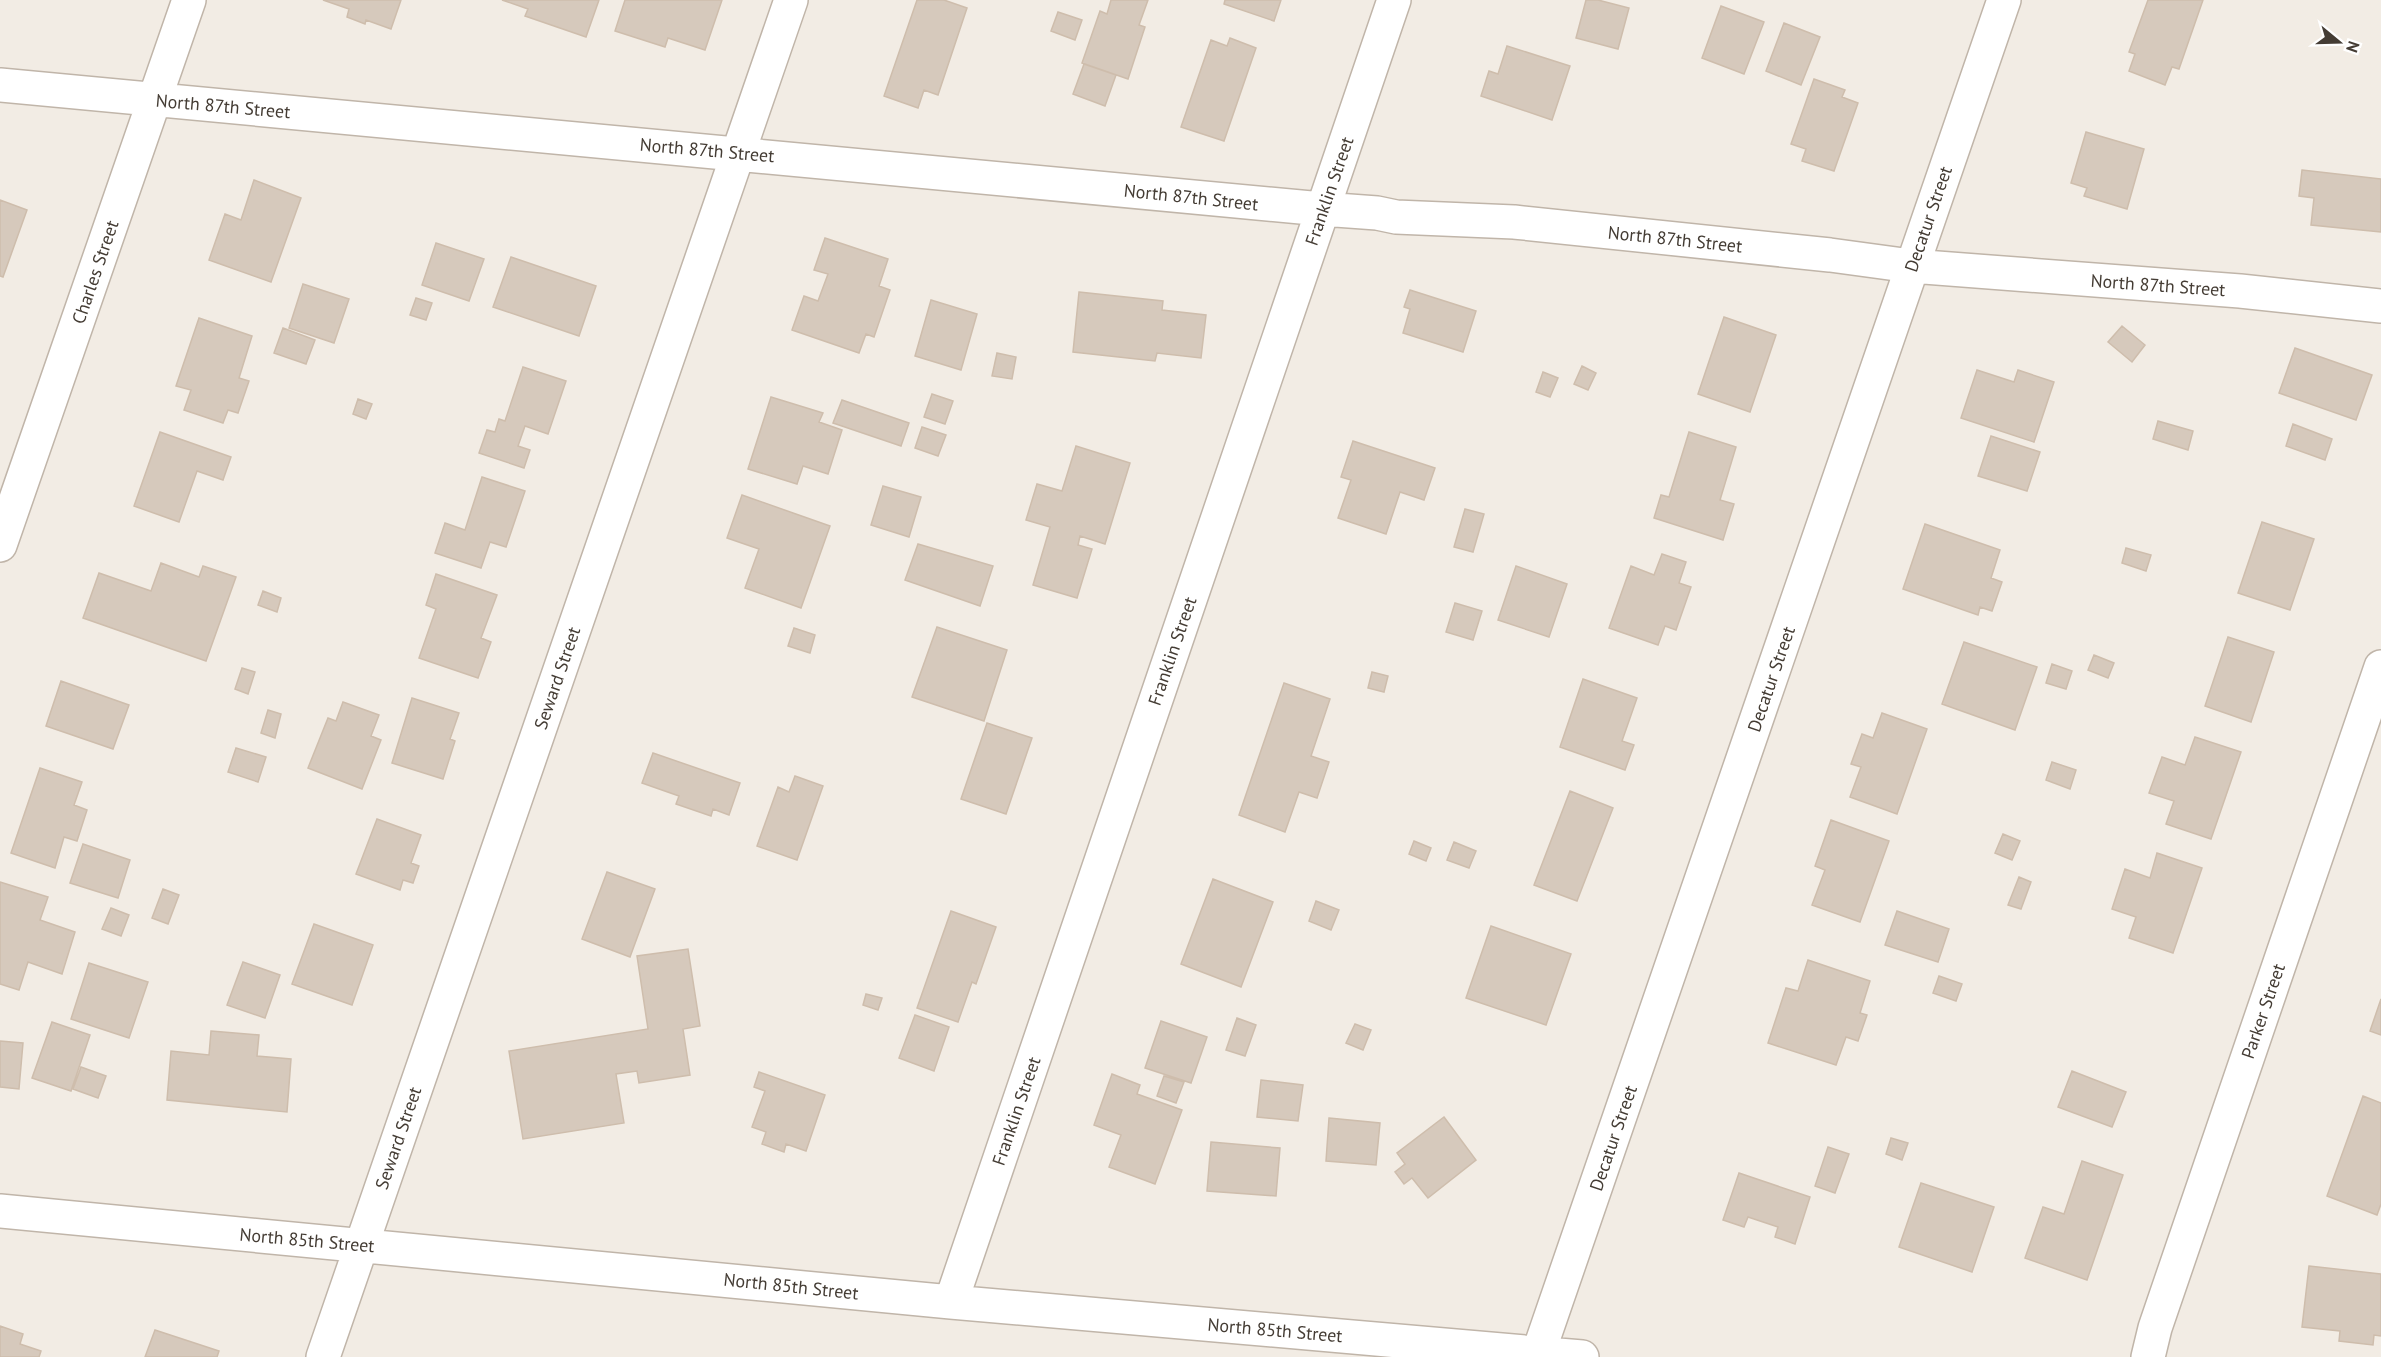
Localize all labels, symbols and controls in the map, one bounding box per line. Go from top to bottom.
north arrow [2309,12,2369,72]
text: N [2342,39,2364,55]
street label: North 87th Street [155,89,291,123]
street label: North 87th Street [639,133,775,167]
street label: Franklin Street [1300,134,1358,248]
street label: Decatur Street [1899,163,1957,275]
street label: North 87th Street [1123,179,1259,215]
street label: Charles Street [67,217,123,327]
street label: North 87th Street [1607,221,1743,257]
street label: North 87th Street [2090,269,2226,301]
street label: Franklin Street [1143,594,1201,708]
street label: Decatur Street [1742,623,1800,735]
street label: Seward Street [529,624,585,732]
street label: Parker Street [2236,960,2290,1062]
street label: Franklin Street [987,1054,1045,1168]
street label: Decatur Street [1584,1082,1642,1194]
street label: Seward Street [370,1084,426,1192]
street label: North 85th Street [238,1223,376,1257]
street label: North 85th Street [722,1267,860,1305]
street label: North 85th Street [1206,1313,1344,1347]

